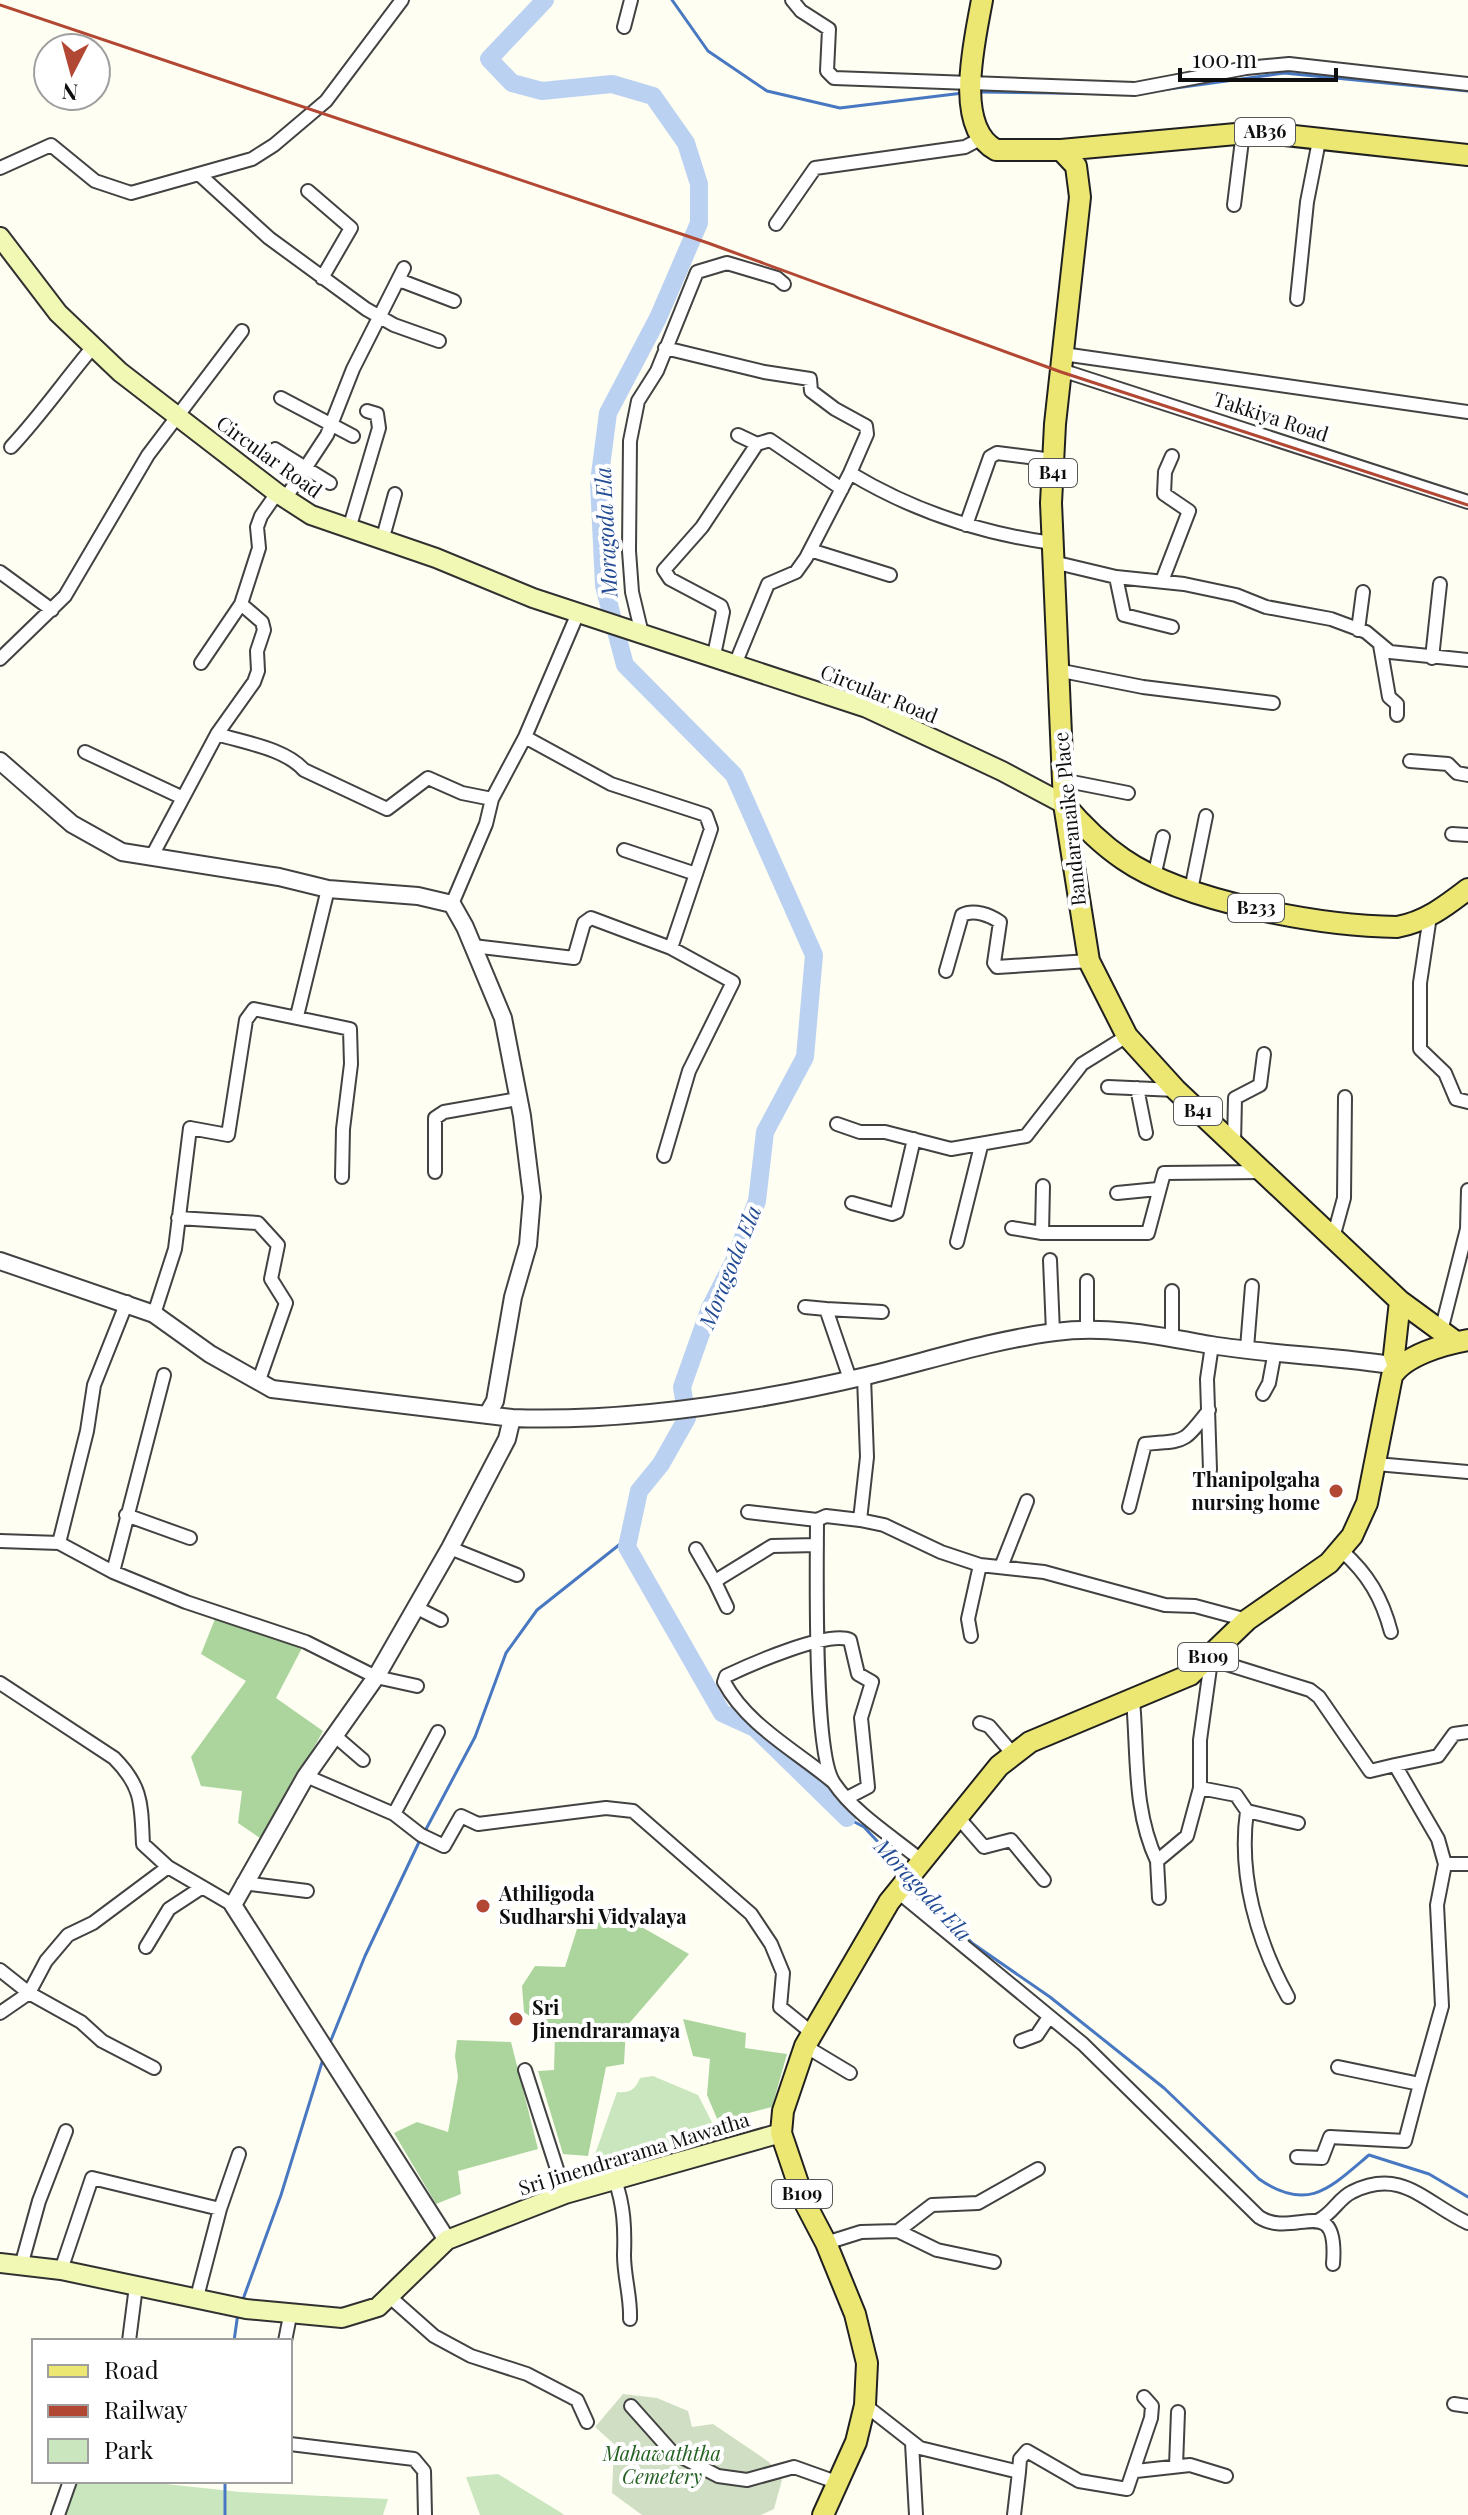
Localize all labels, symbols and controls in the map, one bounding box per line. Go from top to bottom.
north arrow [32,32,112,112]
scale bar [1180,32,1336,82]
text: 100 m [1192,42,1257,74]
text: N [60,77,79,109]
road number: AB36 [1235,118,1295,146]
street label: Takkiya Road [1210,384,1333,447]
street label: Circular Road [212,408,328,503]
road number: B41 [1029,459,1077,487]
water label: Moragoda Ela [587,466,623,599]
street label: Circular Road [817,657,942,729]
street label: Bandaranaike Place [1046,731,1091,908]
road number: B233 [1228,894,1284,922]
road number: B41 [1174,1097,1222,1125]
water label: Moragoda Ela [690,1201,767,1334]
place label: Thanipolgaha nursing home [1191,1465,1321,1515]
marker: Thanipolgaha nursing home [1327,1482,1345,1500]
road number: B109 [1178,1643,1238,1671]
water label: Moragoda Ela [868,1831,979,1947]
place label: Athiligoda Sudharshi Vidyalaya [498,1879,687,1929]
marker: Athiligoda Sudharshi Vidyalaya [474,1897,492,1915]
place label: Sri Jinendraramaya [531,1993,681,2043]
marker: Sri Jinendraramaya [507,2010,525,2028]
street label: Sri Jinendrarama Mawatha [515,2105,752,2201]
road number: B109 [772,2180,832,2208]
legend [32,2339,292,2483]
text: Road [104,2353,159,2385]
text: Railway [104,2393,188,2425]
text: Park [104,2433,154,2465]
park label: Mahawaththa Cemetery [602,2439,721,2489]

